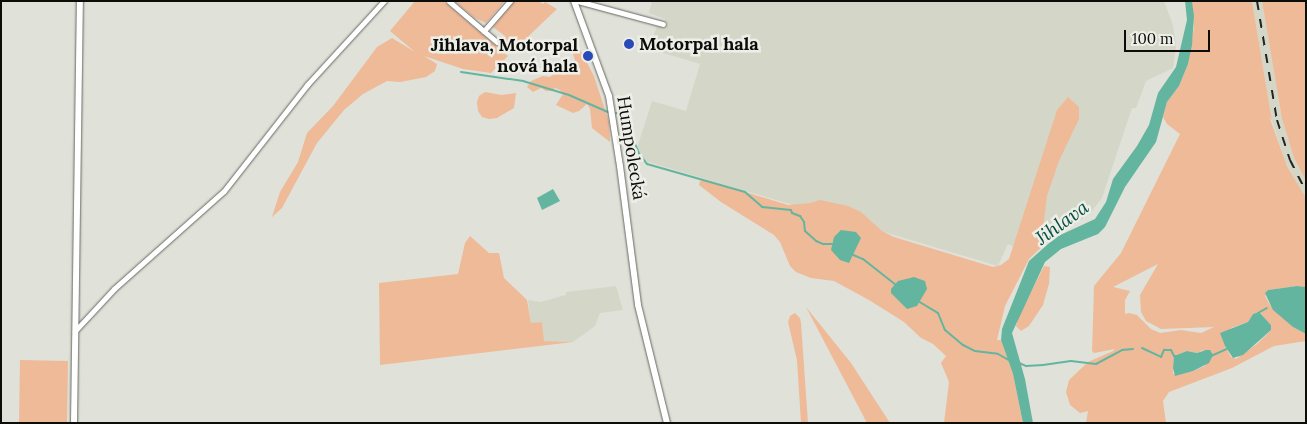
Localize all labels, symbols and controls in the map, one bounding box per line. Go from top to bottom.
scale bar [1127,20,1213,52]
text: 100 m [1132,29,1173,48]
place label: Motorpal hala [639,33,759,55]
place label: Jihlava, Motorpal nová hala [431,35,578,78]
marker: Motorpal hala [623,38,635,50]
marker: Jihlava, Motorpal nová hala [582,50,594,62]
street label: Humpolecká [612,95,650,201]
water label: Jihlava [1031,196,1093,250]

